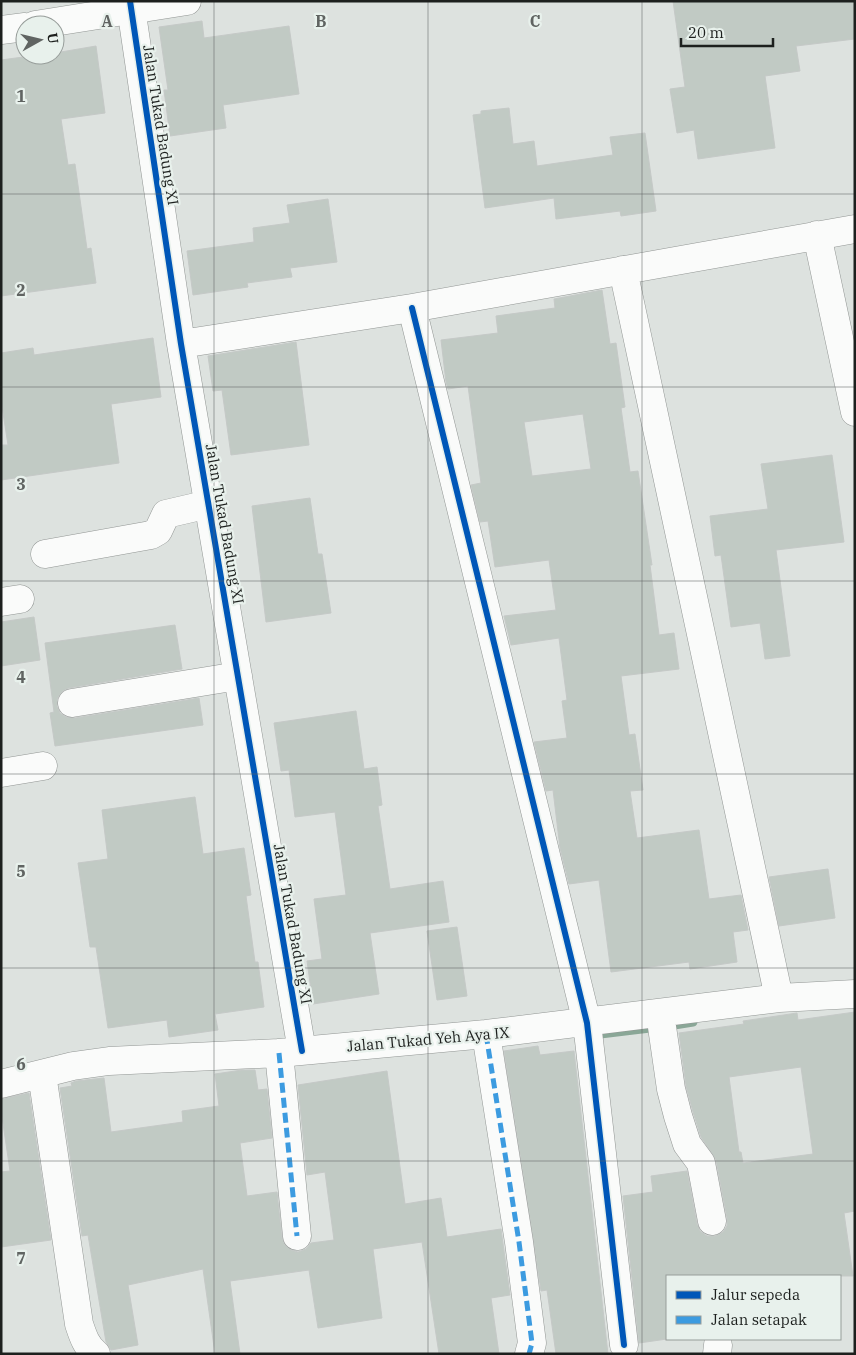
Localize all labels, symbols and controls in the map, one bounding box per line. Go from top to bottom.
text: A [101,11,113,31]
text: B [315,11,327,31]
text: C [530,11,540,31]
north arrow [15,15,65,65]
scale bar [681,15,774,47]
text: 20 m [688,23,724,42]
text: U [43,32,63,45]
street label: Jalan Tukad Badung XI [139,43,183,207]
text: 1 [16,86,26,106]
text: 2 [16,280,26,300]
street label: Jalan Tukad Badung XI [202,443,248,605]
text: 3 [16,474,26,494]
text: 4 [16,667,26,687]
street label: Jalan Tukad Badung XI [270,843,316,1005]
text: 5 [16,861,26,881]
street label: Jalan Tukad Yeh Aya IX [346,1022,510,1056]
text: 6 [16,1054,26,1074]
text: 7 [16,1248,26,1268]
legend [666,1275,841,1340]
text: Jalur sepeda [711,1285,800,1304]
text: Jalan setapak [711,1310,807,1329]

